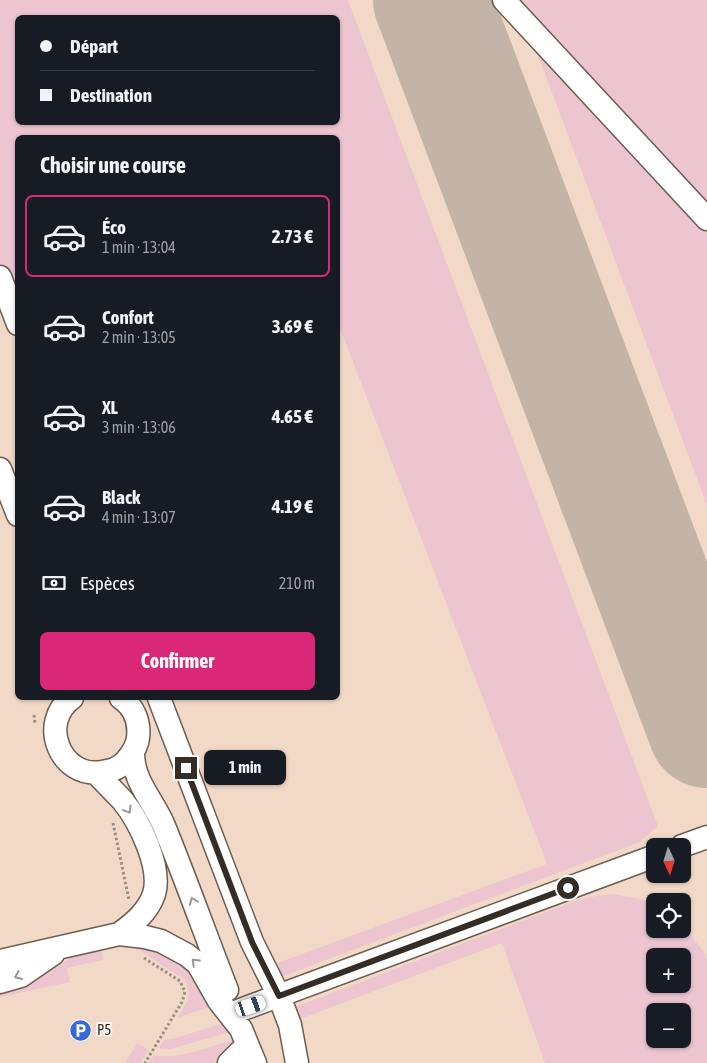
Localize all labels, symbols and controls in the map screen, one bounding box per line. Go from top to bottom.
text: Départ [70,35,118,57]
text: Destination [70,84,152,106]
text: Choisir une course [40,152,186,178]
icon: car [42,214,87,259]
text: Éco [102,216,126,238]
text: 2.73 € [272,225,313,247]
text: 1 min · 13:04 [102,238,176,256]
icon: car [42,304,87,349]
text: Confort [102,306,154,328]
text: 3.69 € [272,315,313,337]
text: 2 min · 13:05 [102,328,176,346]
icon: car [42,394,87,439]
text: XL [102,396,118,418]
text: 4.65 € [272,405,313,427]
text: 3 min · 13:06 [102,418,176,436]
icon: car [42,484,87,529]
text: Black [102,486,140,508]
text: 4.19 € [272,495,313,517]
text: 4 min · 13:07 [102,508,176,526]
icon: cash [40,569,68,597]
text: Espèces [80,572,135,594]
text: 210 m [279,574,315,592]
button: Confirmer [40,632,315,690]
callout: 1 min [204,750,286,786]
route end [175,757,197,779]
text: 1 min [229,758,261,776]
one-way arrow [122,804,132,813]
north arrow [646,838,691,882]
map controls [646,838,691,1048]
route start [557,877,579,899]
button: locate [646,893,691,938]
one-way arrow [189,897,199,906]
button: + [646,948,691,993]
one-way arrow [192,959,201,968]
one-way arrow [15,969,24,979]
car [234,994,267,1018]
button: − [646,1003,691,1048]
parking icon: P5 [69,1018,93,1042]
place label: P5 [97,1021,111,1038]

